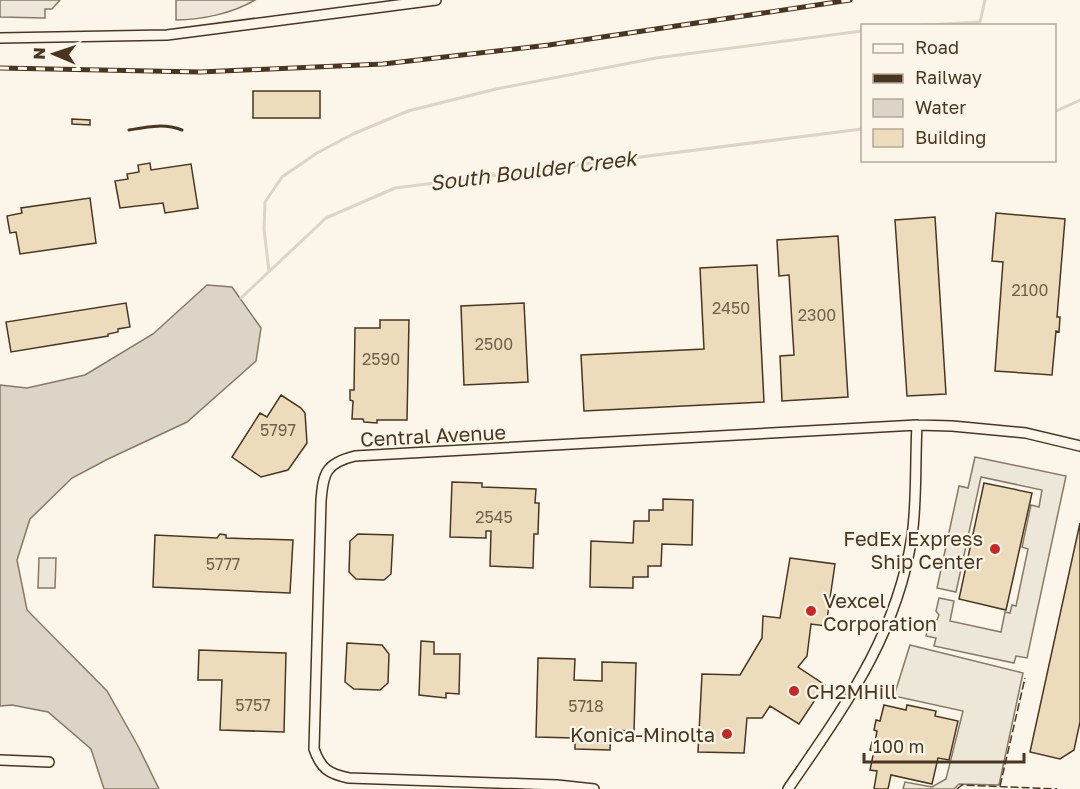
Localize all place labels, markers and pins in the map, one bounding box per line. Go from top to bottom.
place label: FedEx Express Ship Center [843,526,983,573]
marker: FedEx Express Ship Center [988,542,1002,556]
place label: Vexcel Corporation [823,588,937,635]
marker: Vexcel Corporation [804,604,818,618]
place label: CH2MHill [806,679,897,703]
marker: CH2MHill [787,684,801,698]
place label: Konica-Minolta [570,722,715,746]
marker: Konica-Minolta [720,727,734,741]

